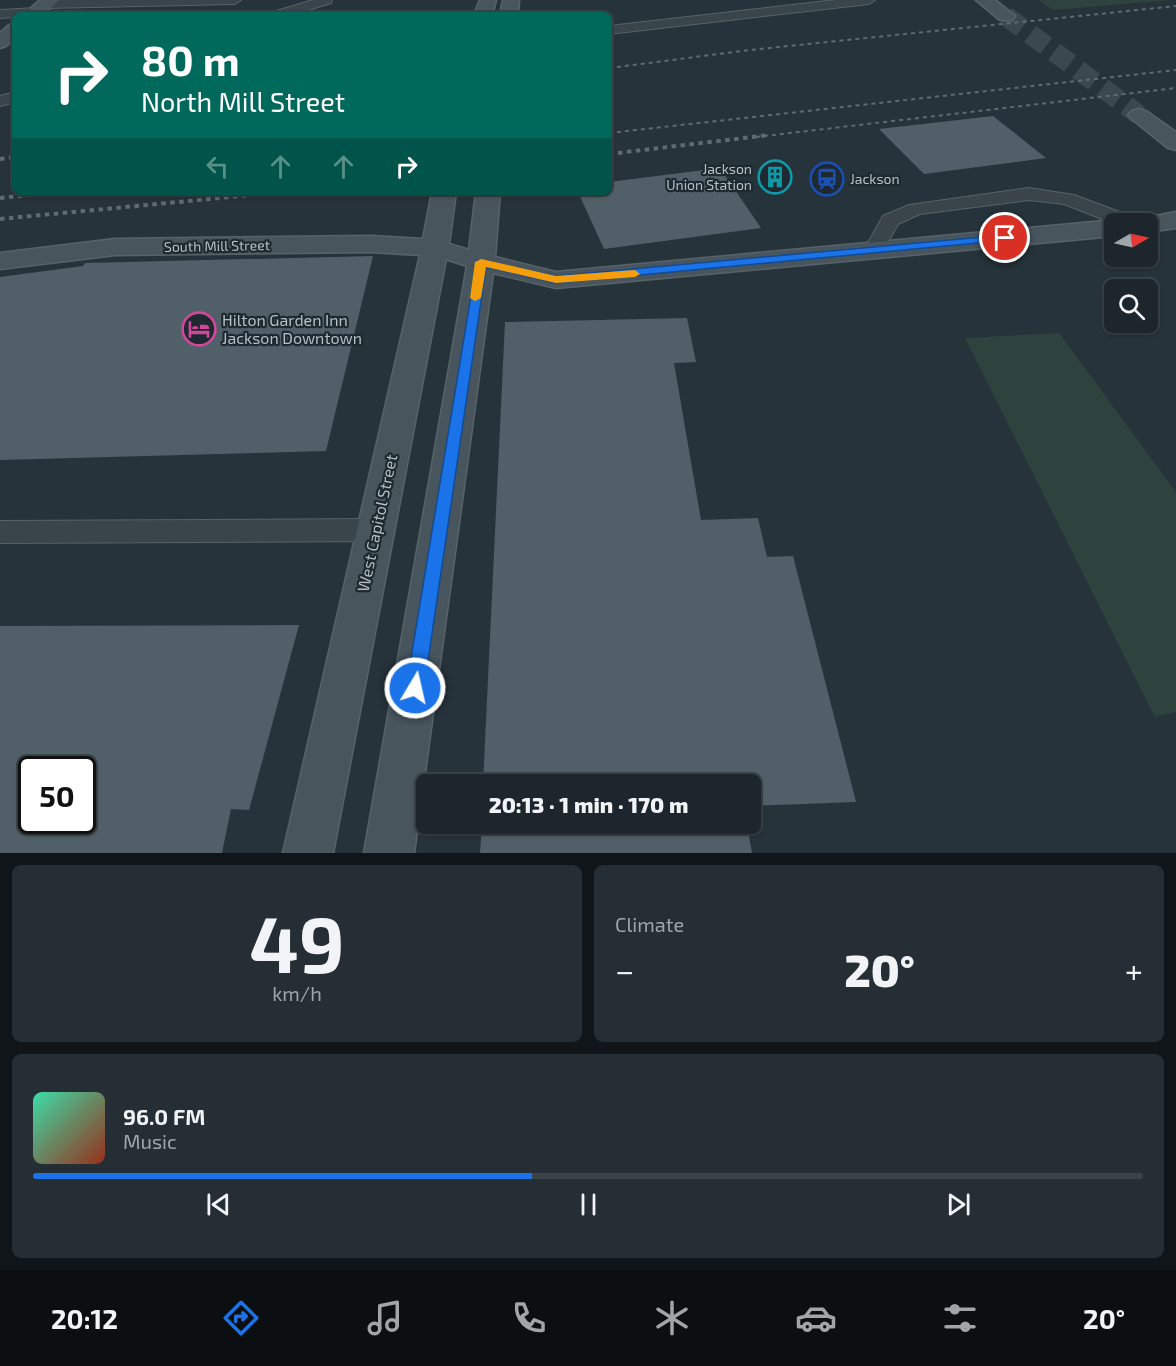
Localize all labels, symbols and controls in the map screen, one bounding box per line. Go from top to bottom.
text: 80 m [141,34,240,84]
icon: right [42,36,120,114]
text: North Mill Street [141,85,345,117]
icon: left [201,150,234,183]
icon: ahead [264,150,297,183]
icon: ahead [327,150,360,183]
icon: right [390,150,423,183]
building icon: Jackson Union Station [757,159,793,195]
place label: Jackson Union Station [666,160,752,193]
station icon: Jackson [809,161,845,197]
place label: Jackson [850,170,900,187]
pin [979,212,1030,263]
north arrow [1104,213,1158,267]
map controls [1104,213,1158,333]
icon: arrive [988,221,1021,254]
street label: South Mill Street [164,236,270,255]
button: search [1104,279,1158,333]
place label: Hilton Garden Inn Jackson Downtown [222,310,362,347]
hotel icon: Hilton Garden Inn Jackson Downtown [181,311,217,347]
street label: West Capitol Street [353,452,400,593]
position arrow [383,656,447,720]
speed limit sign: 50 [18,756,96,834]
text: 20:13 · 1 min · 170 m [489,791,688,817]
text: 49 [249,895,345,989]
text: Climate [615,912,684,936]
text: 20° [844,942,915,996]
text: − [615,950,634,990]
text: + [1125,950,1143,990]
text: km/h [272,981,322,1005]
text: 96.0 FM [123,1103,205,1129]
text: Music [123,1129,177,1153]
icon: previous [202,1188,235,1221]
icon: pause [572,1188,605,1221]
icon: next [942,1188,975,1221]
icon: directions [220,1297,262,1339]
icon: music [364,1297,406,1339]
icon: phone [508,1297,550,1339]
icon: climate [651,1297,693,1339]
icon: car [795,1297,837,1339]
icon: filters [939,1297,981,1339]
text: 20:12 [51,1302,118,1334]
text: 20° [1083,1302,1125,1334]

